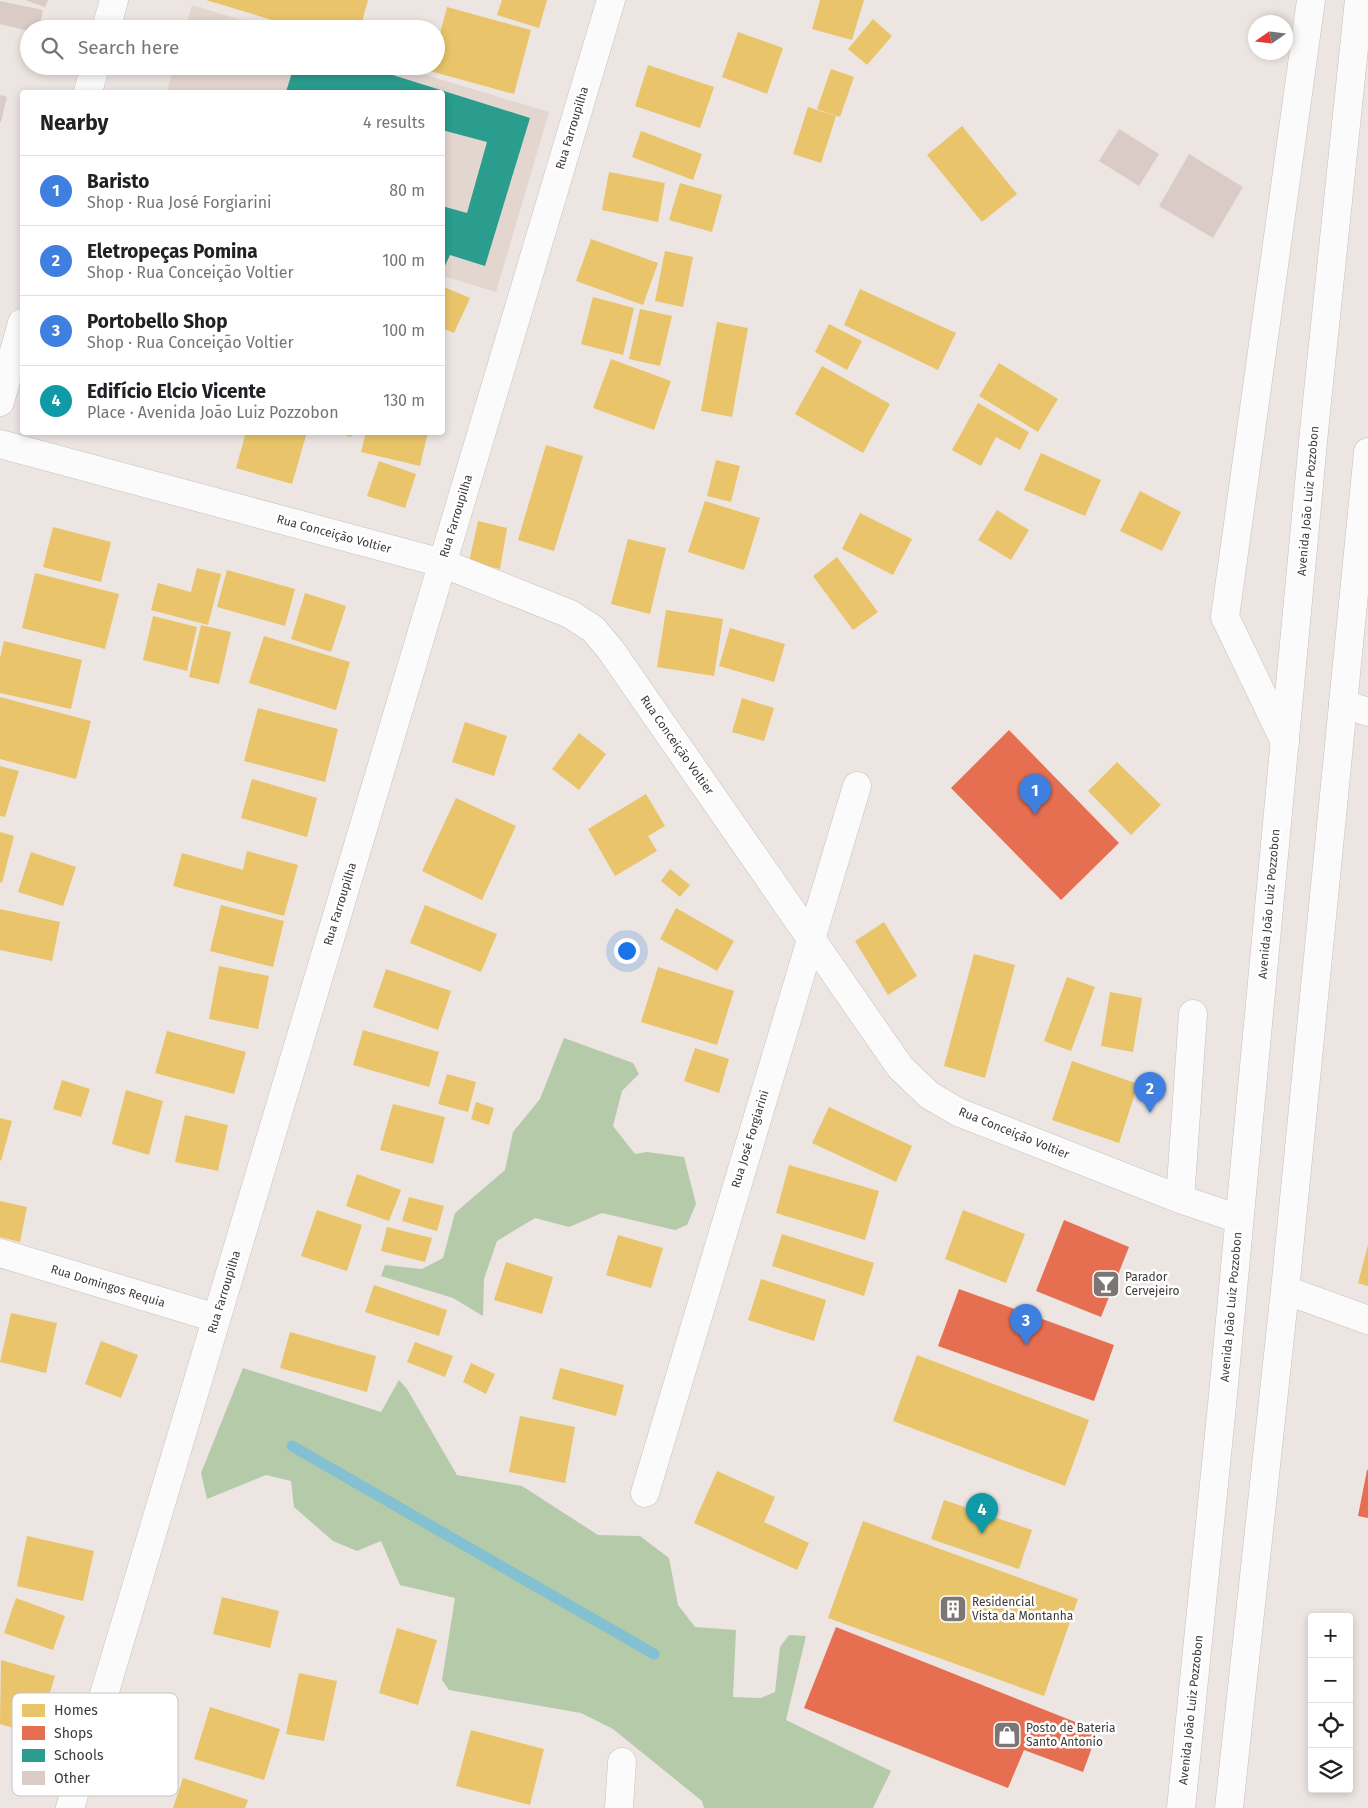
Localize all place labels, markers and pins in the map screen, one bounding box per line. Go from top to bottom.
pin: 1 [1019,774,1051,815]
pin: 2 [1134,1072,1166,1113]
bar icon: Parador Cervejeiro [1091,1269,1121,1299]
place label: Parador Cervejeiro [1125,1270,1180,1298]
pin: 3 [1010,1304,1042,1345]
pin: 4 [966,1493,998,1534]
building icon: Residencial Vista da Montanha [938,1594,968,1624]
place label: Residencial Vista da Montanha [972,1595,1073,1623]
shop icon: Posto de Bateria Santo Antonio [992,1720,1022,1750]
place label: Posto de Bateria Santo Antonio [1026,1721,1116,1749]

